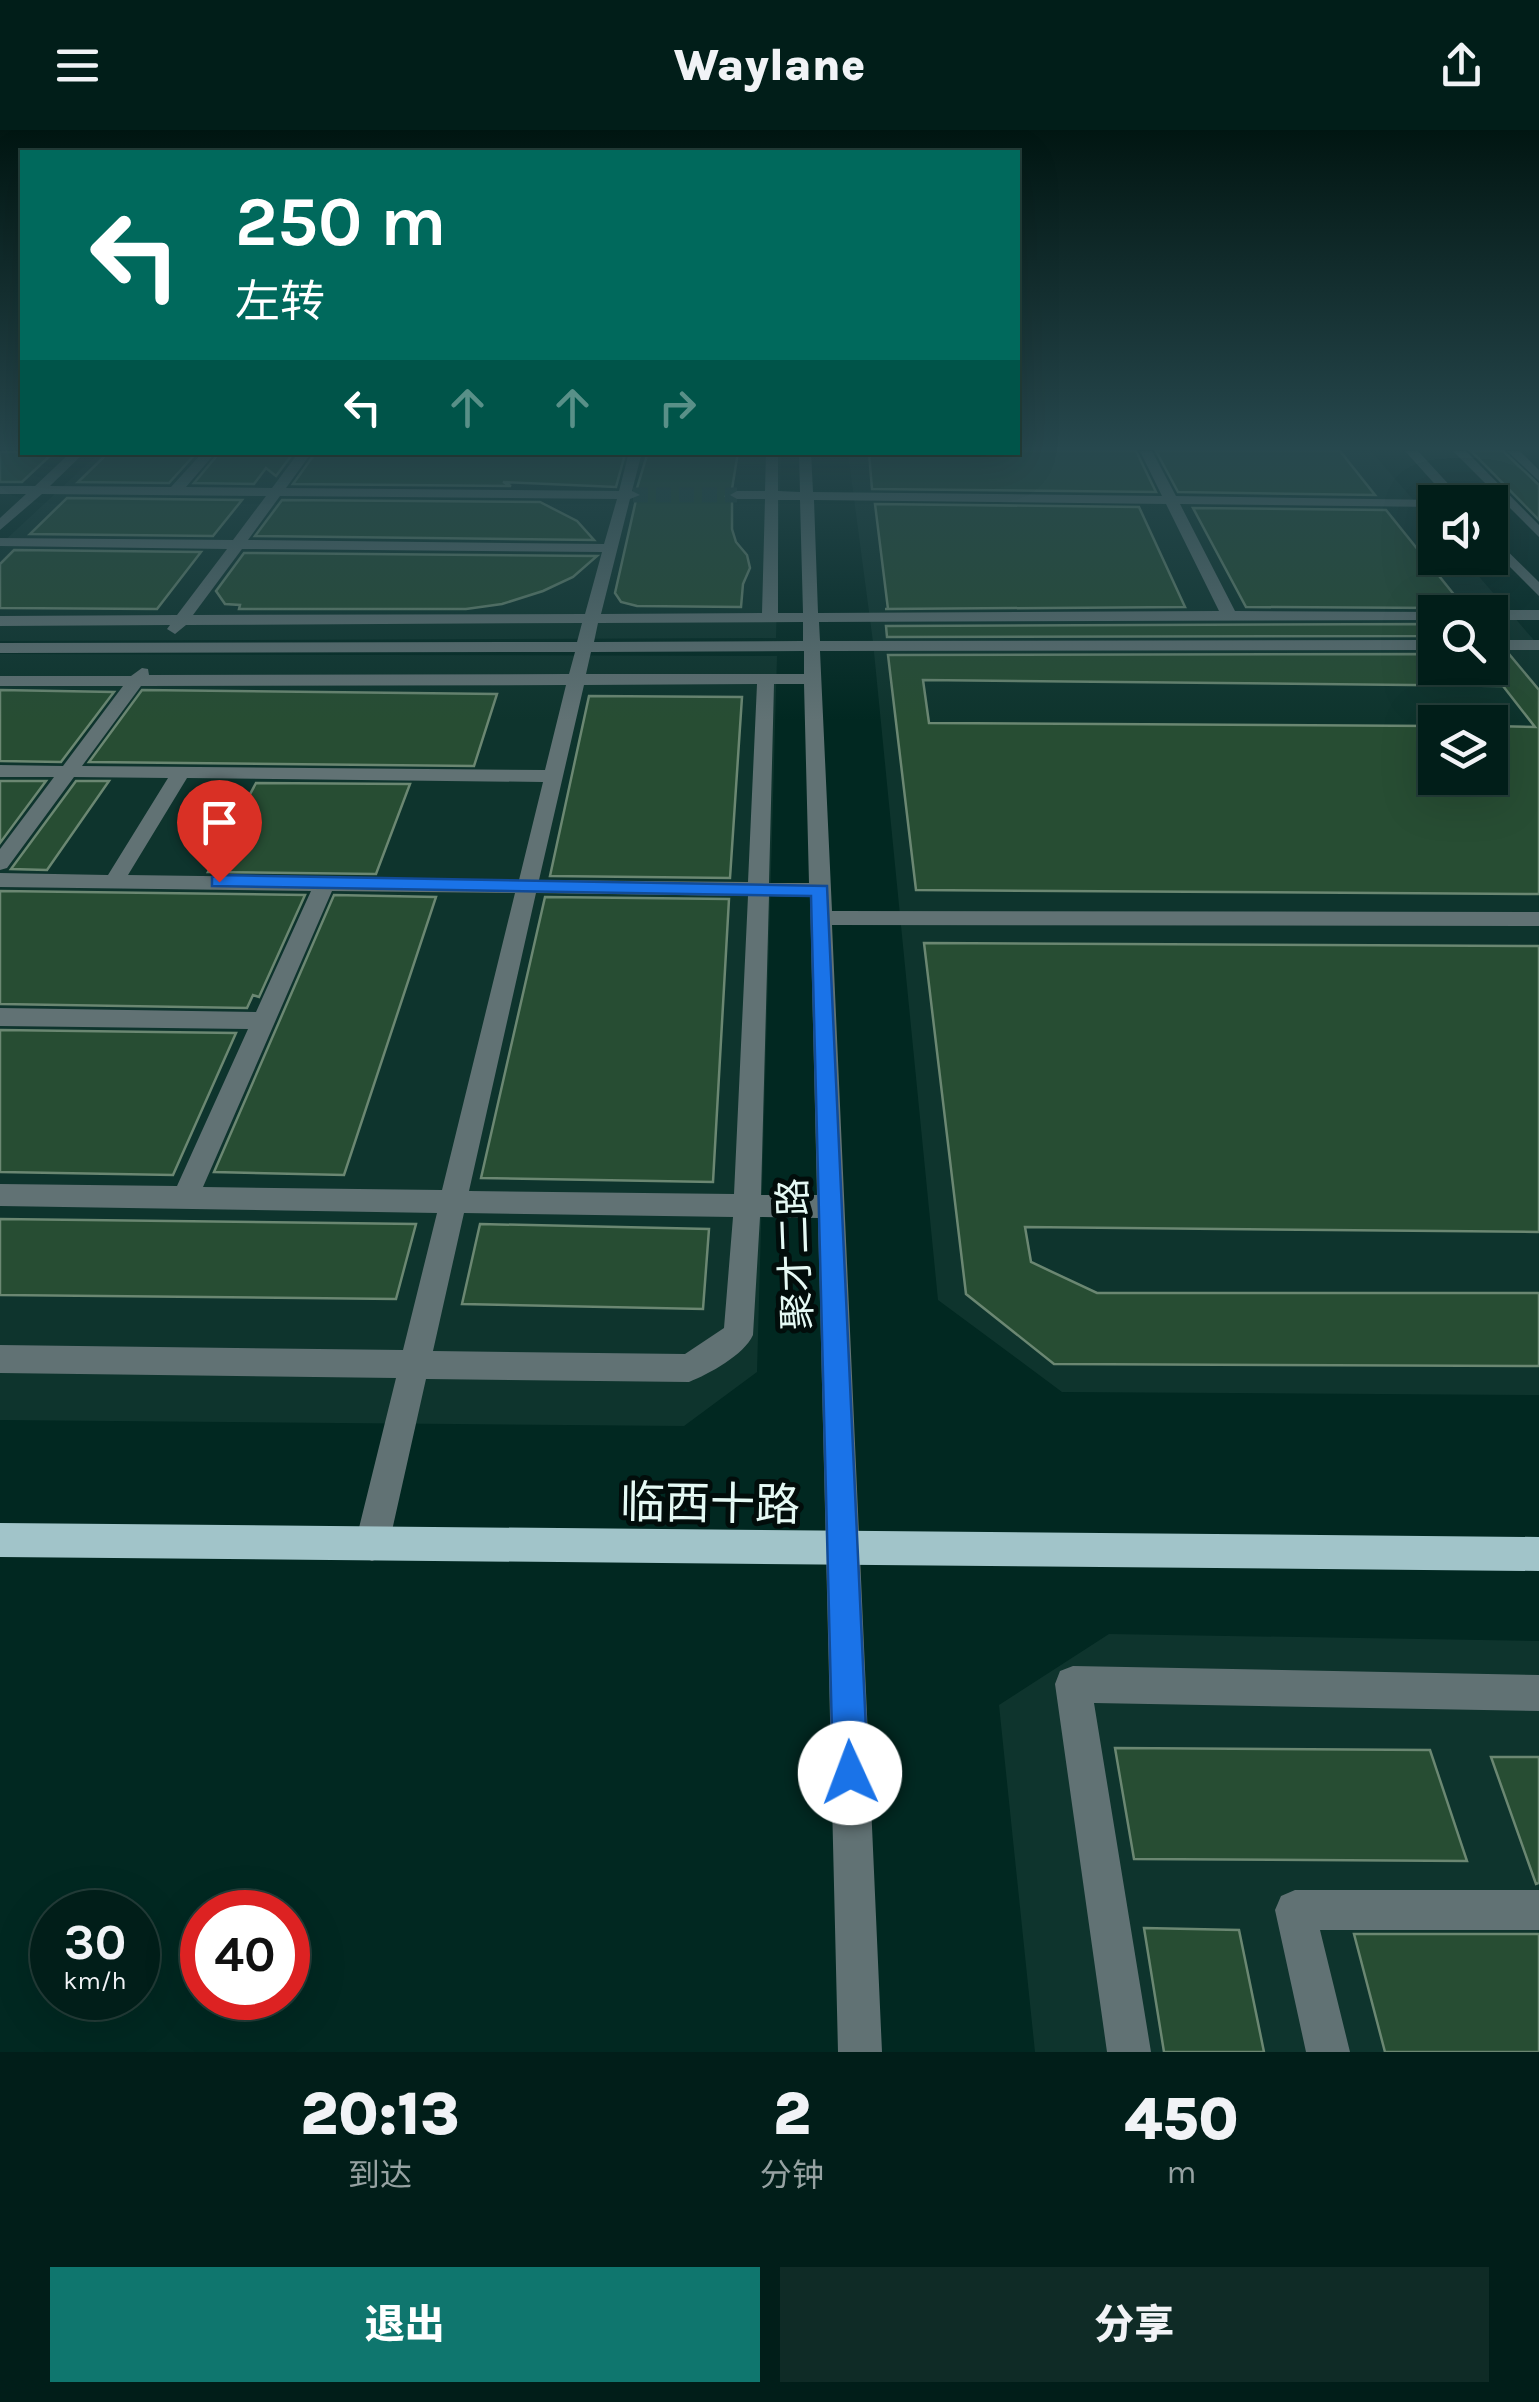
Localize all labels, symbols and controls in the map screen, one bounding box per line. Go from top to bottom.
icon: menu [50,38,105,93]
icon: share [1434,38,1489,93]
text: Waylane [674,39,865,91]
text: 250 m [235,181,447,263]
icon: left [70,190,200,320]
text: 左转 [235,276,325,328]
icon: left [335,380,390,435]
icon: ahead [440,380,495,435]
icon: ahead [545,380,600,435]
icon: right [650,380,705,435]
map controls [1418,485,1508,795]
button: sound [1418,485,1508,575]
button: search [1418,595,1508,685]
button: layers [1418,705,1508,795]
pin [177,780,262,883]
icon: arrive [192,795,247,850]
street label: 聚才二路 [770,1177,821,1331]
street label: 临西十路 [620,1476,800,1532]
position arrow [798,1721,902,1825]
speed limit sign: 40 [180,1890,310,2020]
text: 30 [64,1913,126,1972]
text: km/h [63,1966,127,1995]
text: 20:13 [300,2079,460,2149]
text: 2 [773,2079,811,2149]
text: 450 [1124,2084,1239,2154]
text: m [1166,2154,1196,2191]
text: 到达 [348,2157,412,2194]
text: 分钟 [760,2157,824,2194]
button: 退出 [50,2267,760,2382]
button: 分享 [780,2267,1489,2382]

